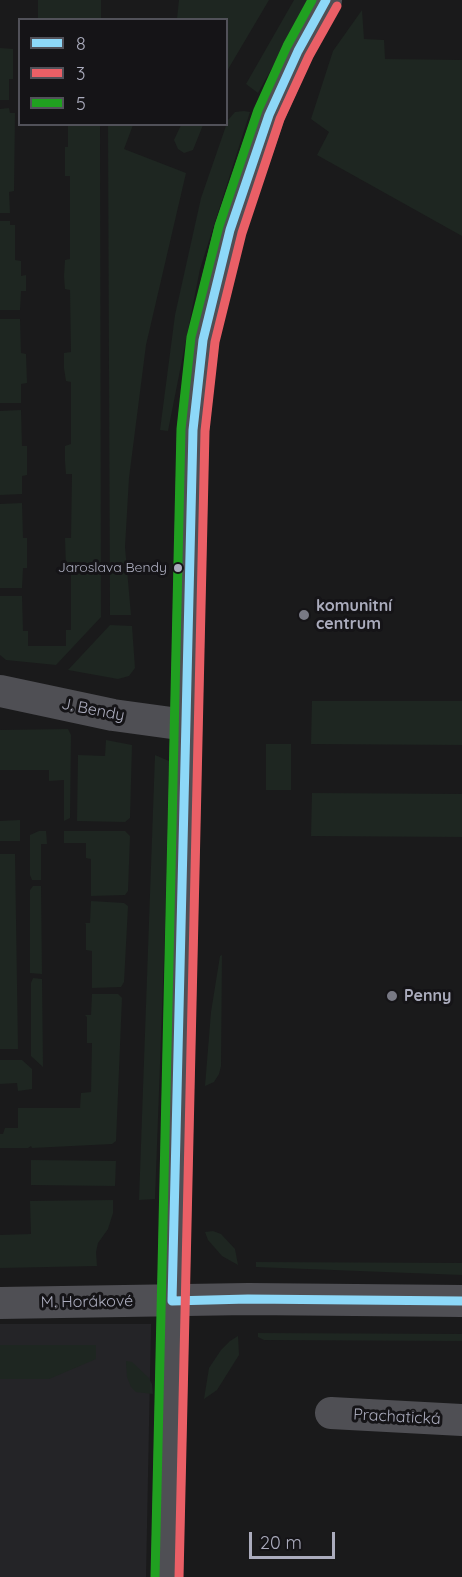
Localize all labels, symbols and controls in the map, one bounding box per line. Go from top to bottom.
legend [18,18,228,126]
text: 8 [76,32,86,55]
text: 3 [76,62,85,85]
text: 5 [76,92,86,115]
place label: Jaroslava Bendy [58,560,167,576]
marker: Jaroslava Bendy [172,562,184,574]
place label: komunitní centrum [316,596,392,634]
marker: komunitní centrum [297,608,311,622]
street label: J. Bendy [60,694,126,726]
place label: Penny [404,986,451,1006]
marker: Penny [385,989,399,1003]
street label: M. Horákové [41,1292,133,1312]
street label: Prachatická [353,1405,441,1429]
scale bar [252,1520,338,1558]
text: 20 m [260,1531,302,1554]

